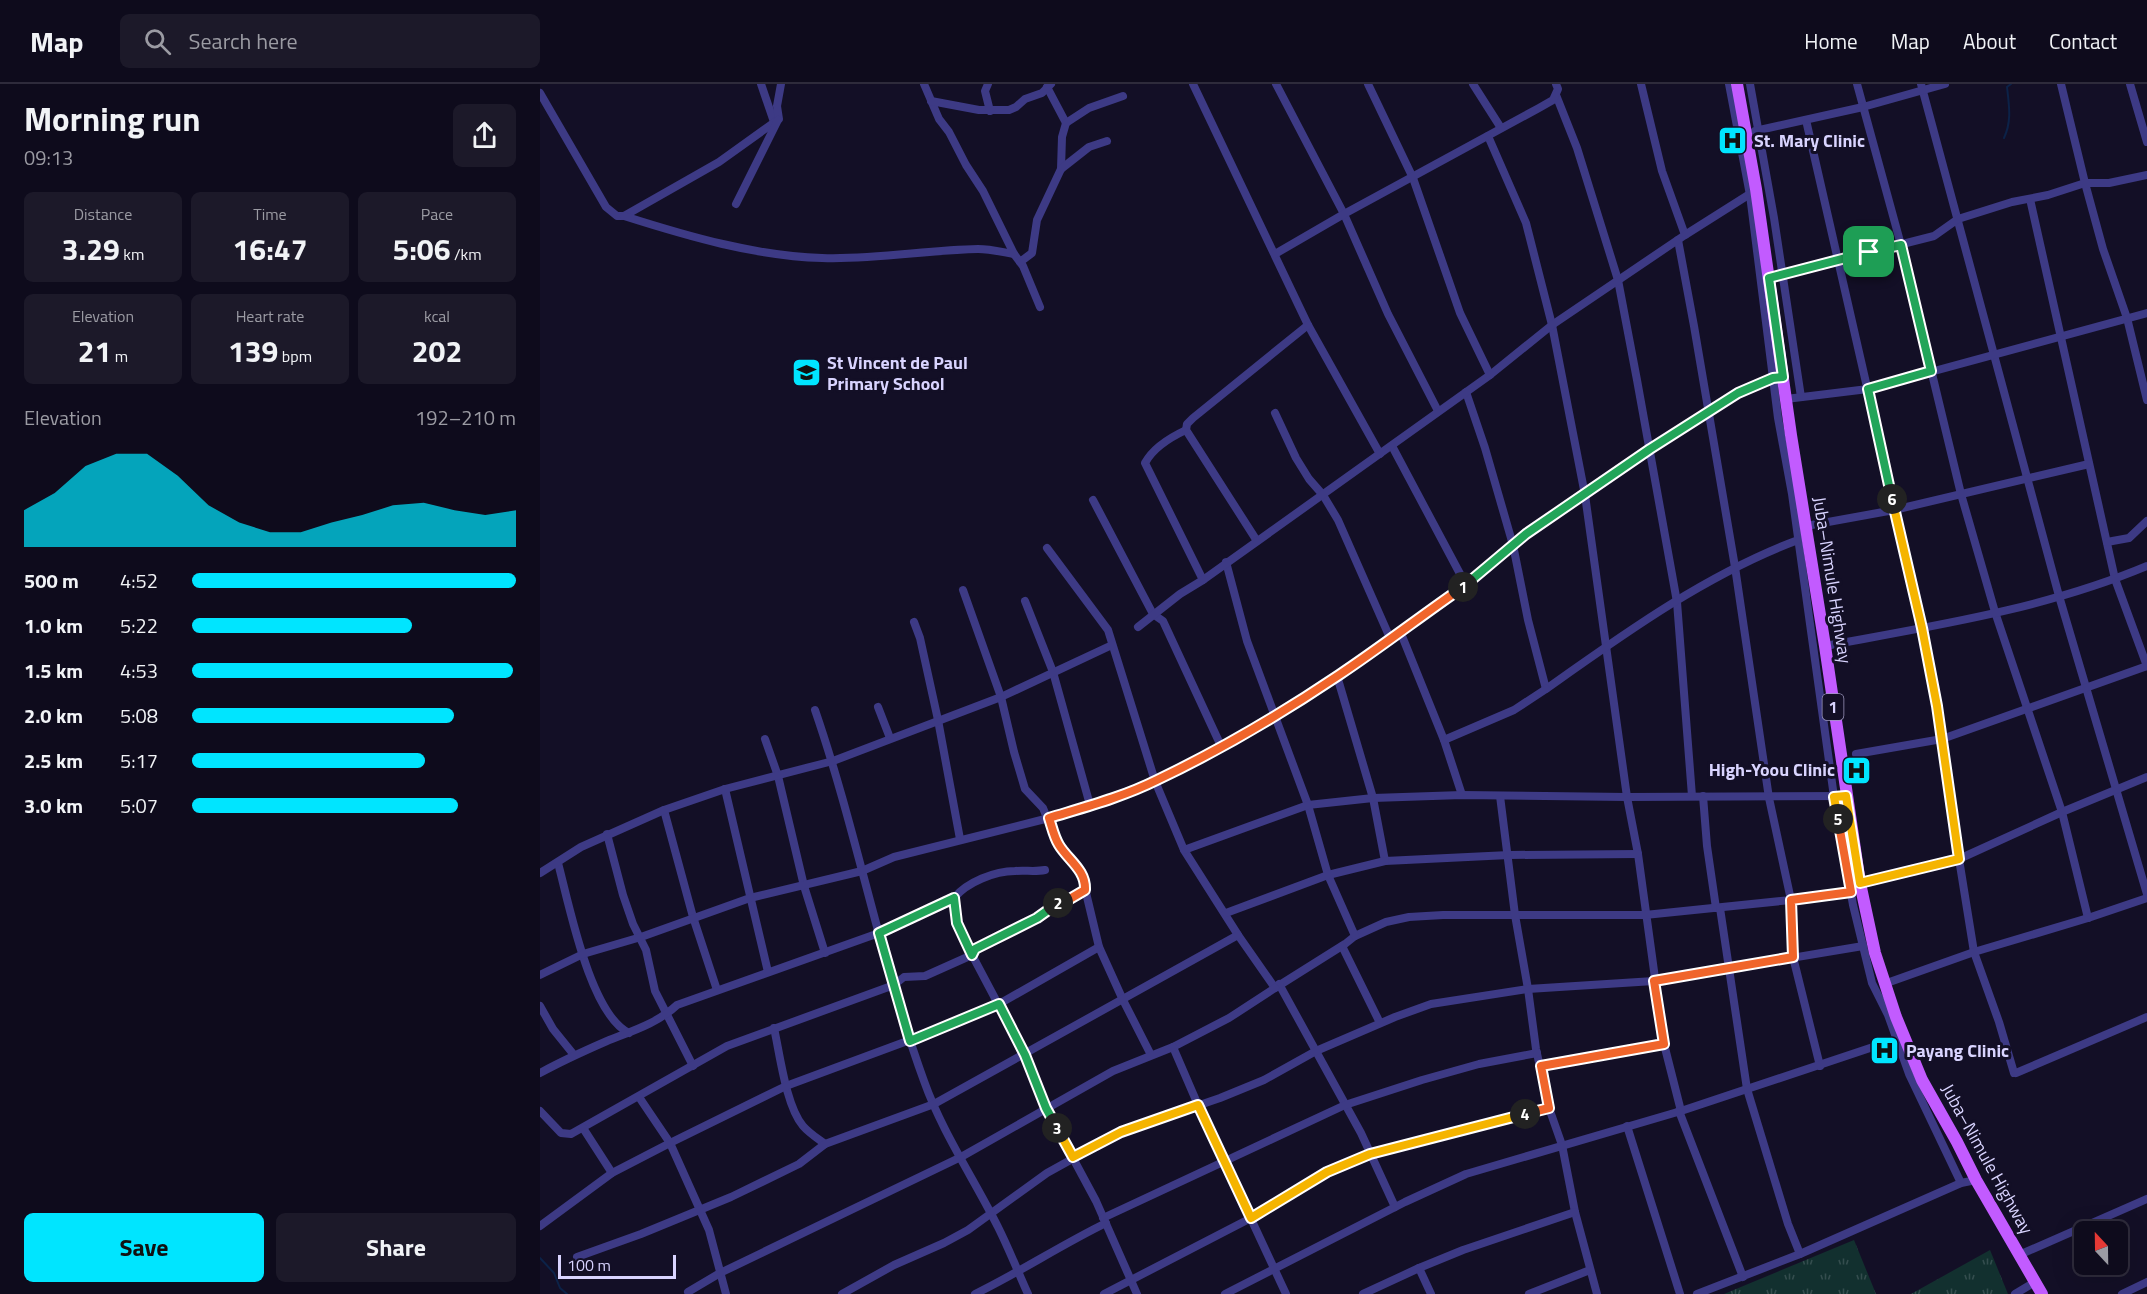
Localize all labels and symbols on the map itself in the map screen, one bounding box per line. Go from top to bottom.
hospital icon: St. Mary Clinic [1717,125,1749,157]
place label: St. Mary Clinic [1754,127,1865,154]
pin [1843,226,1894,277]
place label: St Vincent de Paul Primary School [827,349,968,397]
school or university icon: St Vincent de Paul Primary School [790,357,822,389]
pin: 6 [1877,484,1907,514]
street label: Juba–Nimule Highway [1806,494,1859,666]
pin: 1 [1448,572,1478,602]
road number: 1 [1822,694,1844,720]
hospital icon: High-Yoou Clinic [1840,754,1872,786]
place label: High-Yoou Clinic [1709,756,1835,783]
pin: 5 [1823,804,1853,834]
pin: 2 [1043,888,1073,918]
hospital icon: Payang Clinic [1869,1035,1901,1067]
place label: Payang Clinic [1906,1037,2009,1064]
street label: Juba–Nimule Highway [1935,1078,2040,1239]
pin: 4 [1510,1099,1540,1129]
pin: 3 [1042,1113,1072,1143]
north arrow [2074,1221,2128,1275]
scale bar [558,1252,676,1280]

